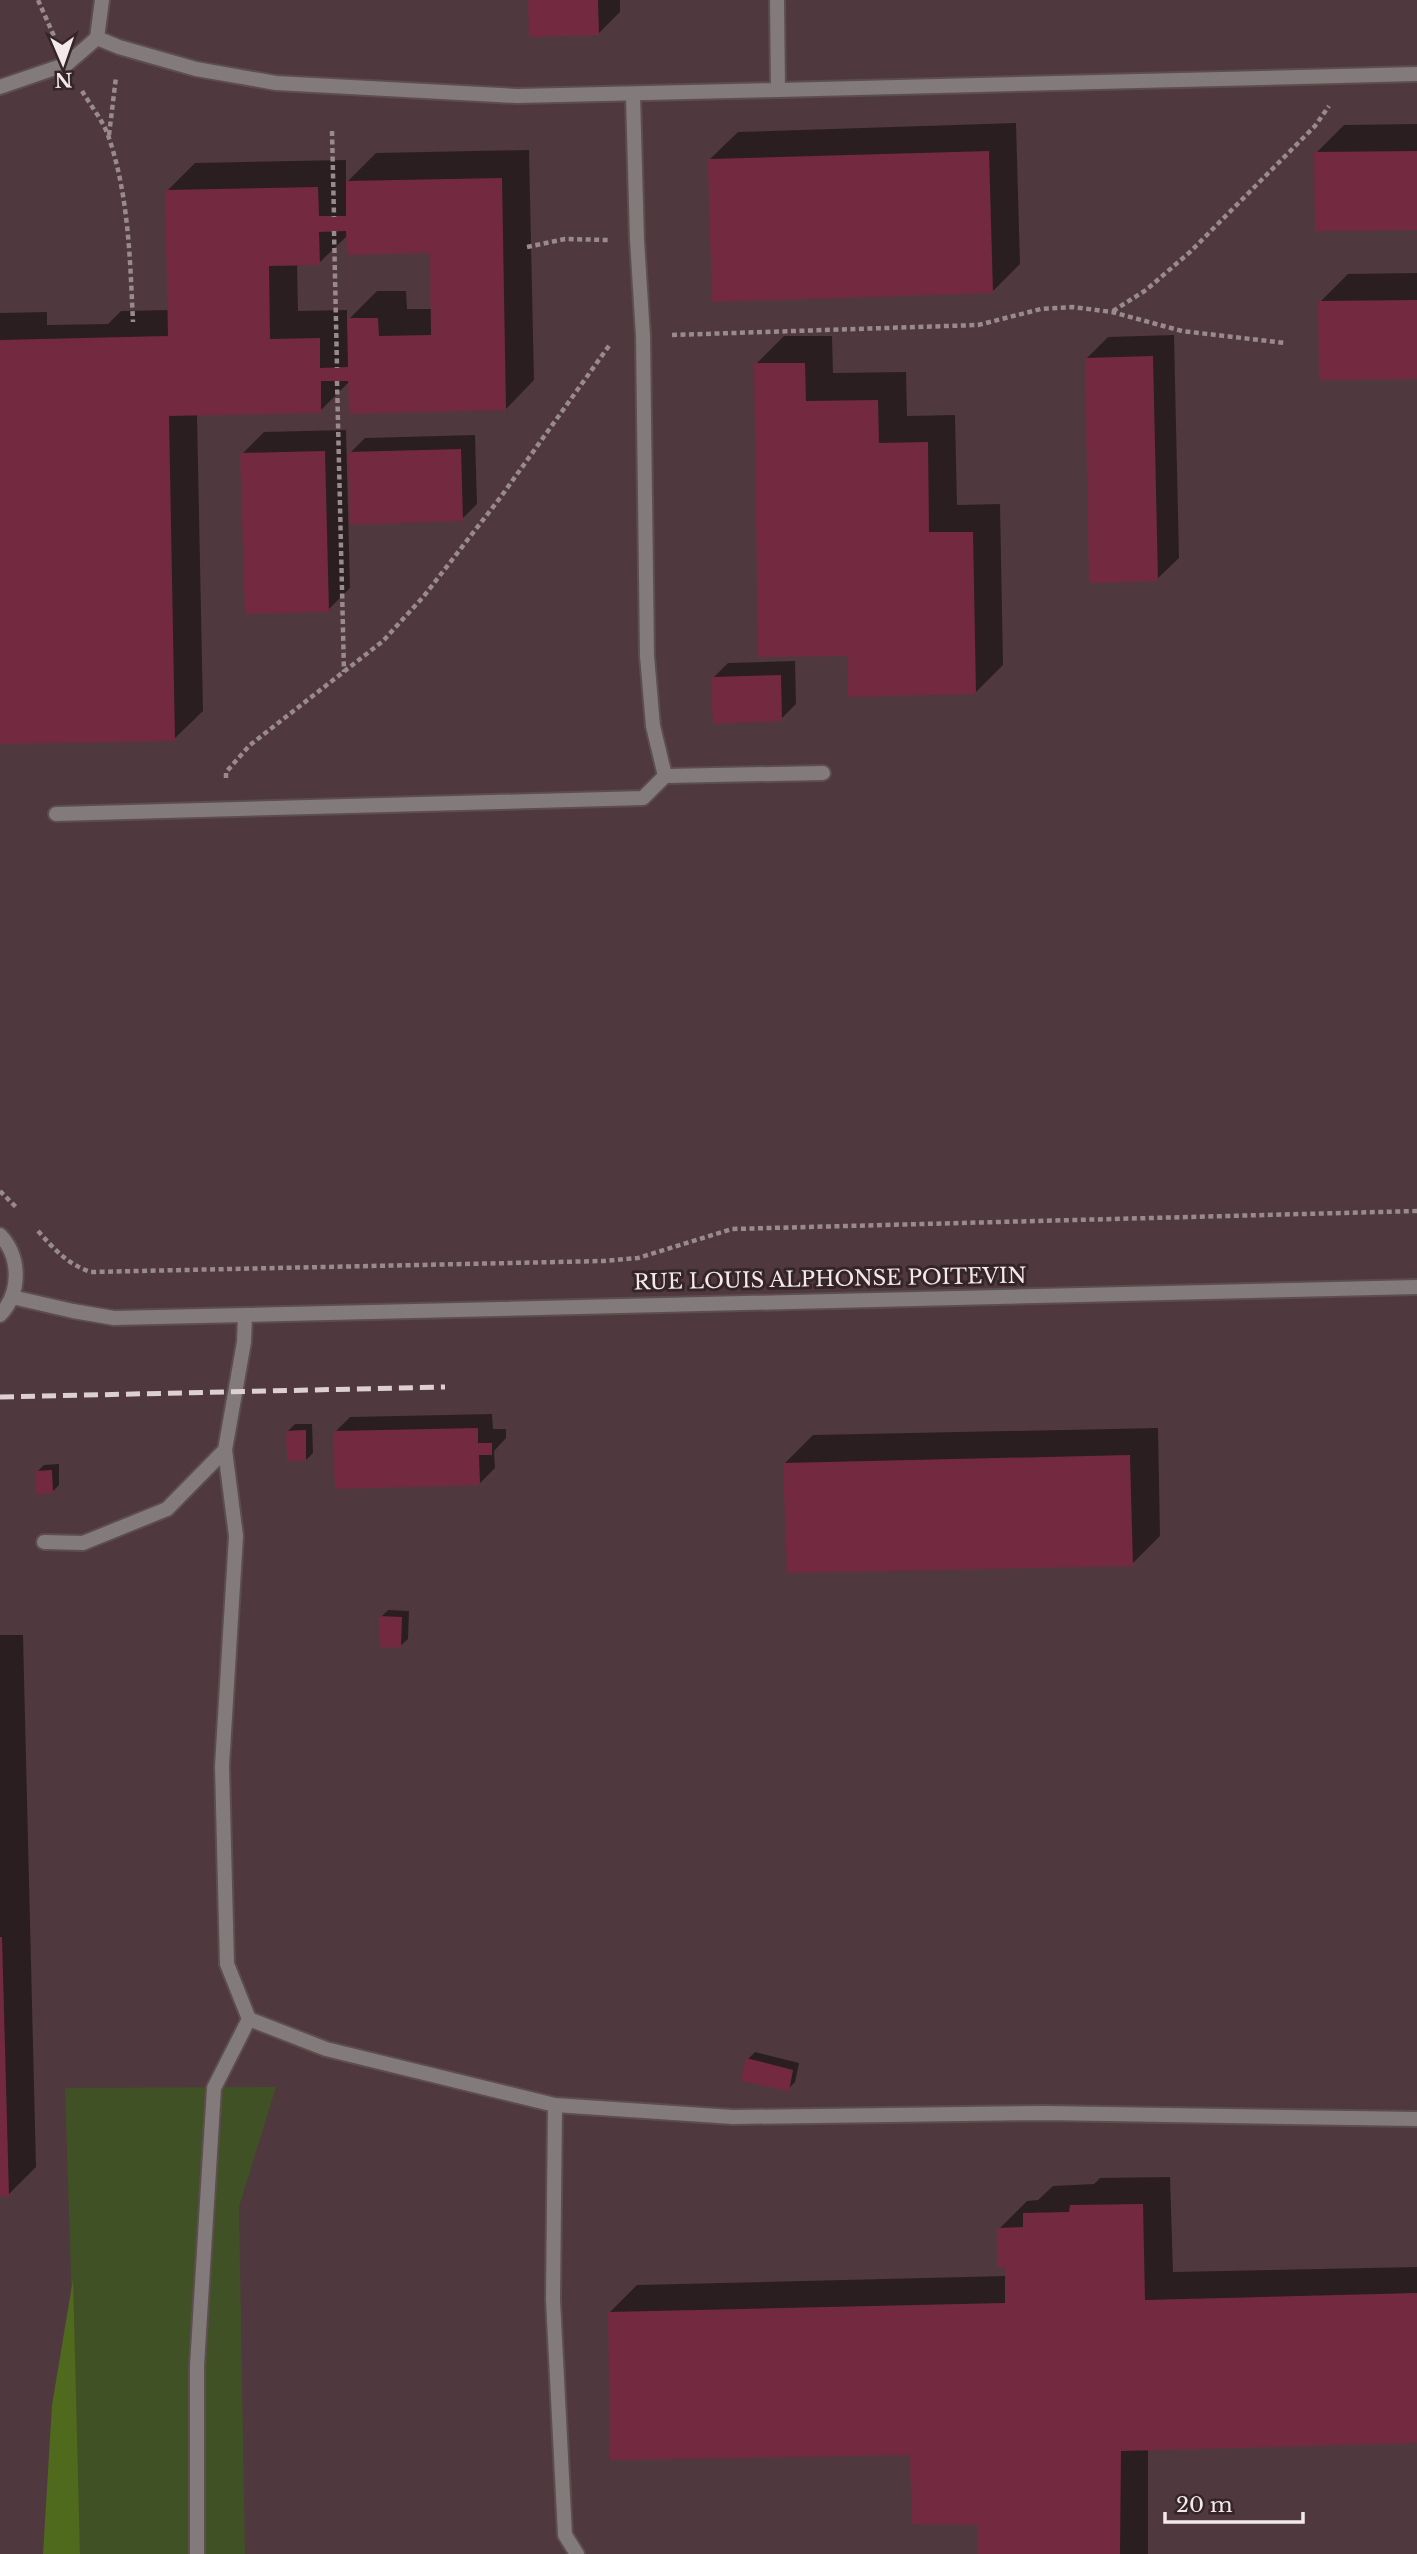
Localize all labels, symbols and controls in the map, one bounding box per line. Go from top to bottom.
north arrow [28,28,98,98]
text: N [54,68,73,91]
street label: RUE LOUIS ALPHONSE POITEVIN [633,1263,1027,1295]
scale bar [1165,2480,1303,2524]
text: 20 m [1176,2492,1233,2518]

